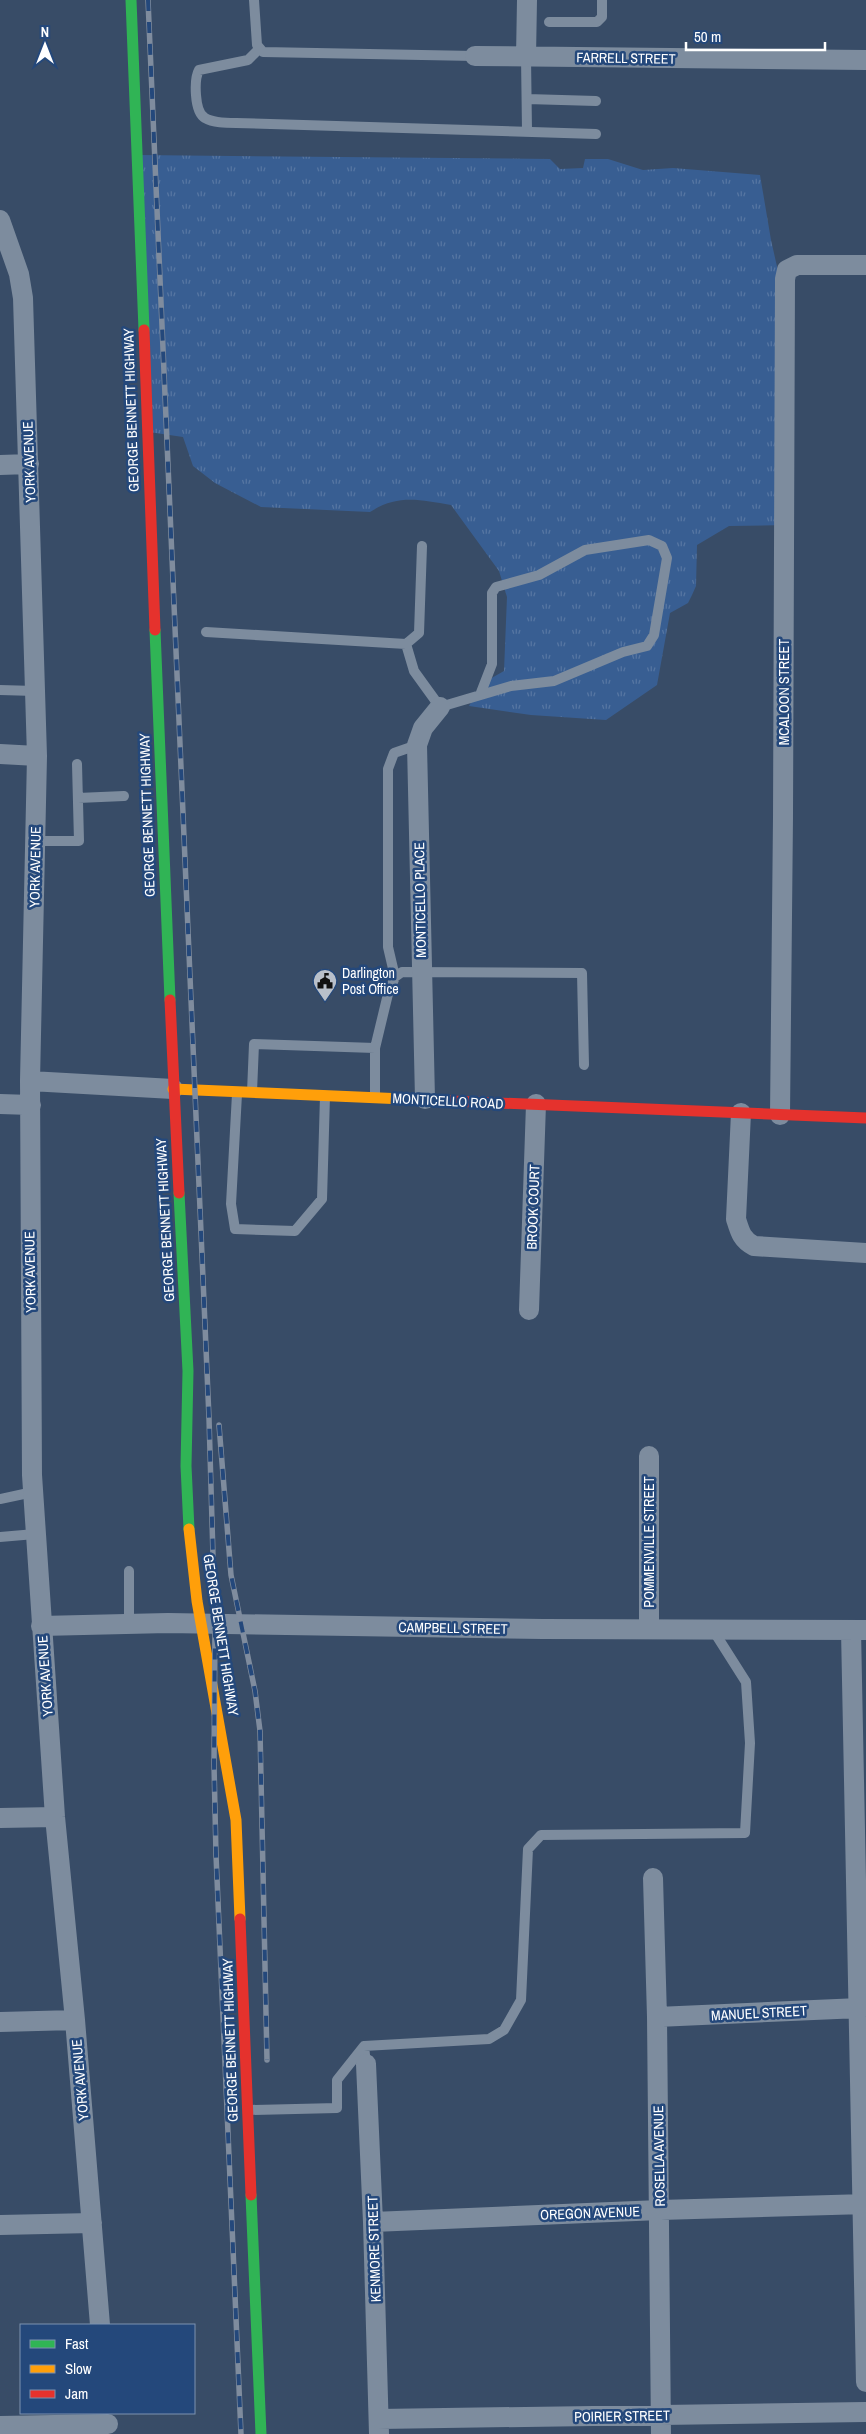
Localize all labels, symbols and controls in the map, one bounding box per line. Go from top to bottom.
north arrow [20,20,70,70]
scale bar [686,20,825,52]
text: N [41,23,49,41]
text: 50 m [694,26,721,47]
street label: FARRELL STREET [576,48,676,68]
street label: GEORGE BENNETT HIGHWAY [119,328,143,492]
street label: YORK AVENUE [19,421,39,503]
street label: MCALOON STREET [775,639,793,745]
street label: GEORGE BENNETT HIGHWAY [135,733,159,897]
street label: YORK AVENUE [25,826,45,908]
street label: MONTICELLO PLACE [410,842,430,958]
place label: Darlington Post Office [342,964,399,998]
public building icon: Darlington Post Office [312,968,338,1002]
street label: MONTICELLO ROAD [392,1089,504,1113]
street label: GEORGE BENNETT HIGHWAY [152,1137,178,1302]
street label: BROOK COURT [523,1164,543,1250]
street label: YORK AVENUE [20,1231,40,1313]
street label: POMMENVILLE STREET [640,1476,658,1608]
street label: GEORGE BENNETT HIGHWAY [199,1553,243,1718]
street label: CAMPBELL STREET [398,1618,508,1638]
street label: YORK AVENUE [33,1635,57,1717]
street label: GEORGE BENNETT HIGHWAY [218,1958,242,2122]
street label: MANUEL STREET [711,2002,807,2024]
street label: YORK AVENUE [67,2039,93,2121]
street label: ROSELLA AVENUE [649,2105,669,2207]
street label: KENMORE STREET [363,2195,385,2303]
street label: OREGON AVENUE [540,2202,640,2224]
legend [20,2324,195,2414]
text: Fast [65,2333,89,2354]
text: Slow [65,2358,92,2379]
text: Jam [65,2383,88,2404]
street label: POIRIER STREET [574,2406,670,2426]

